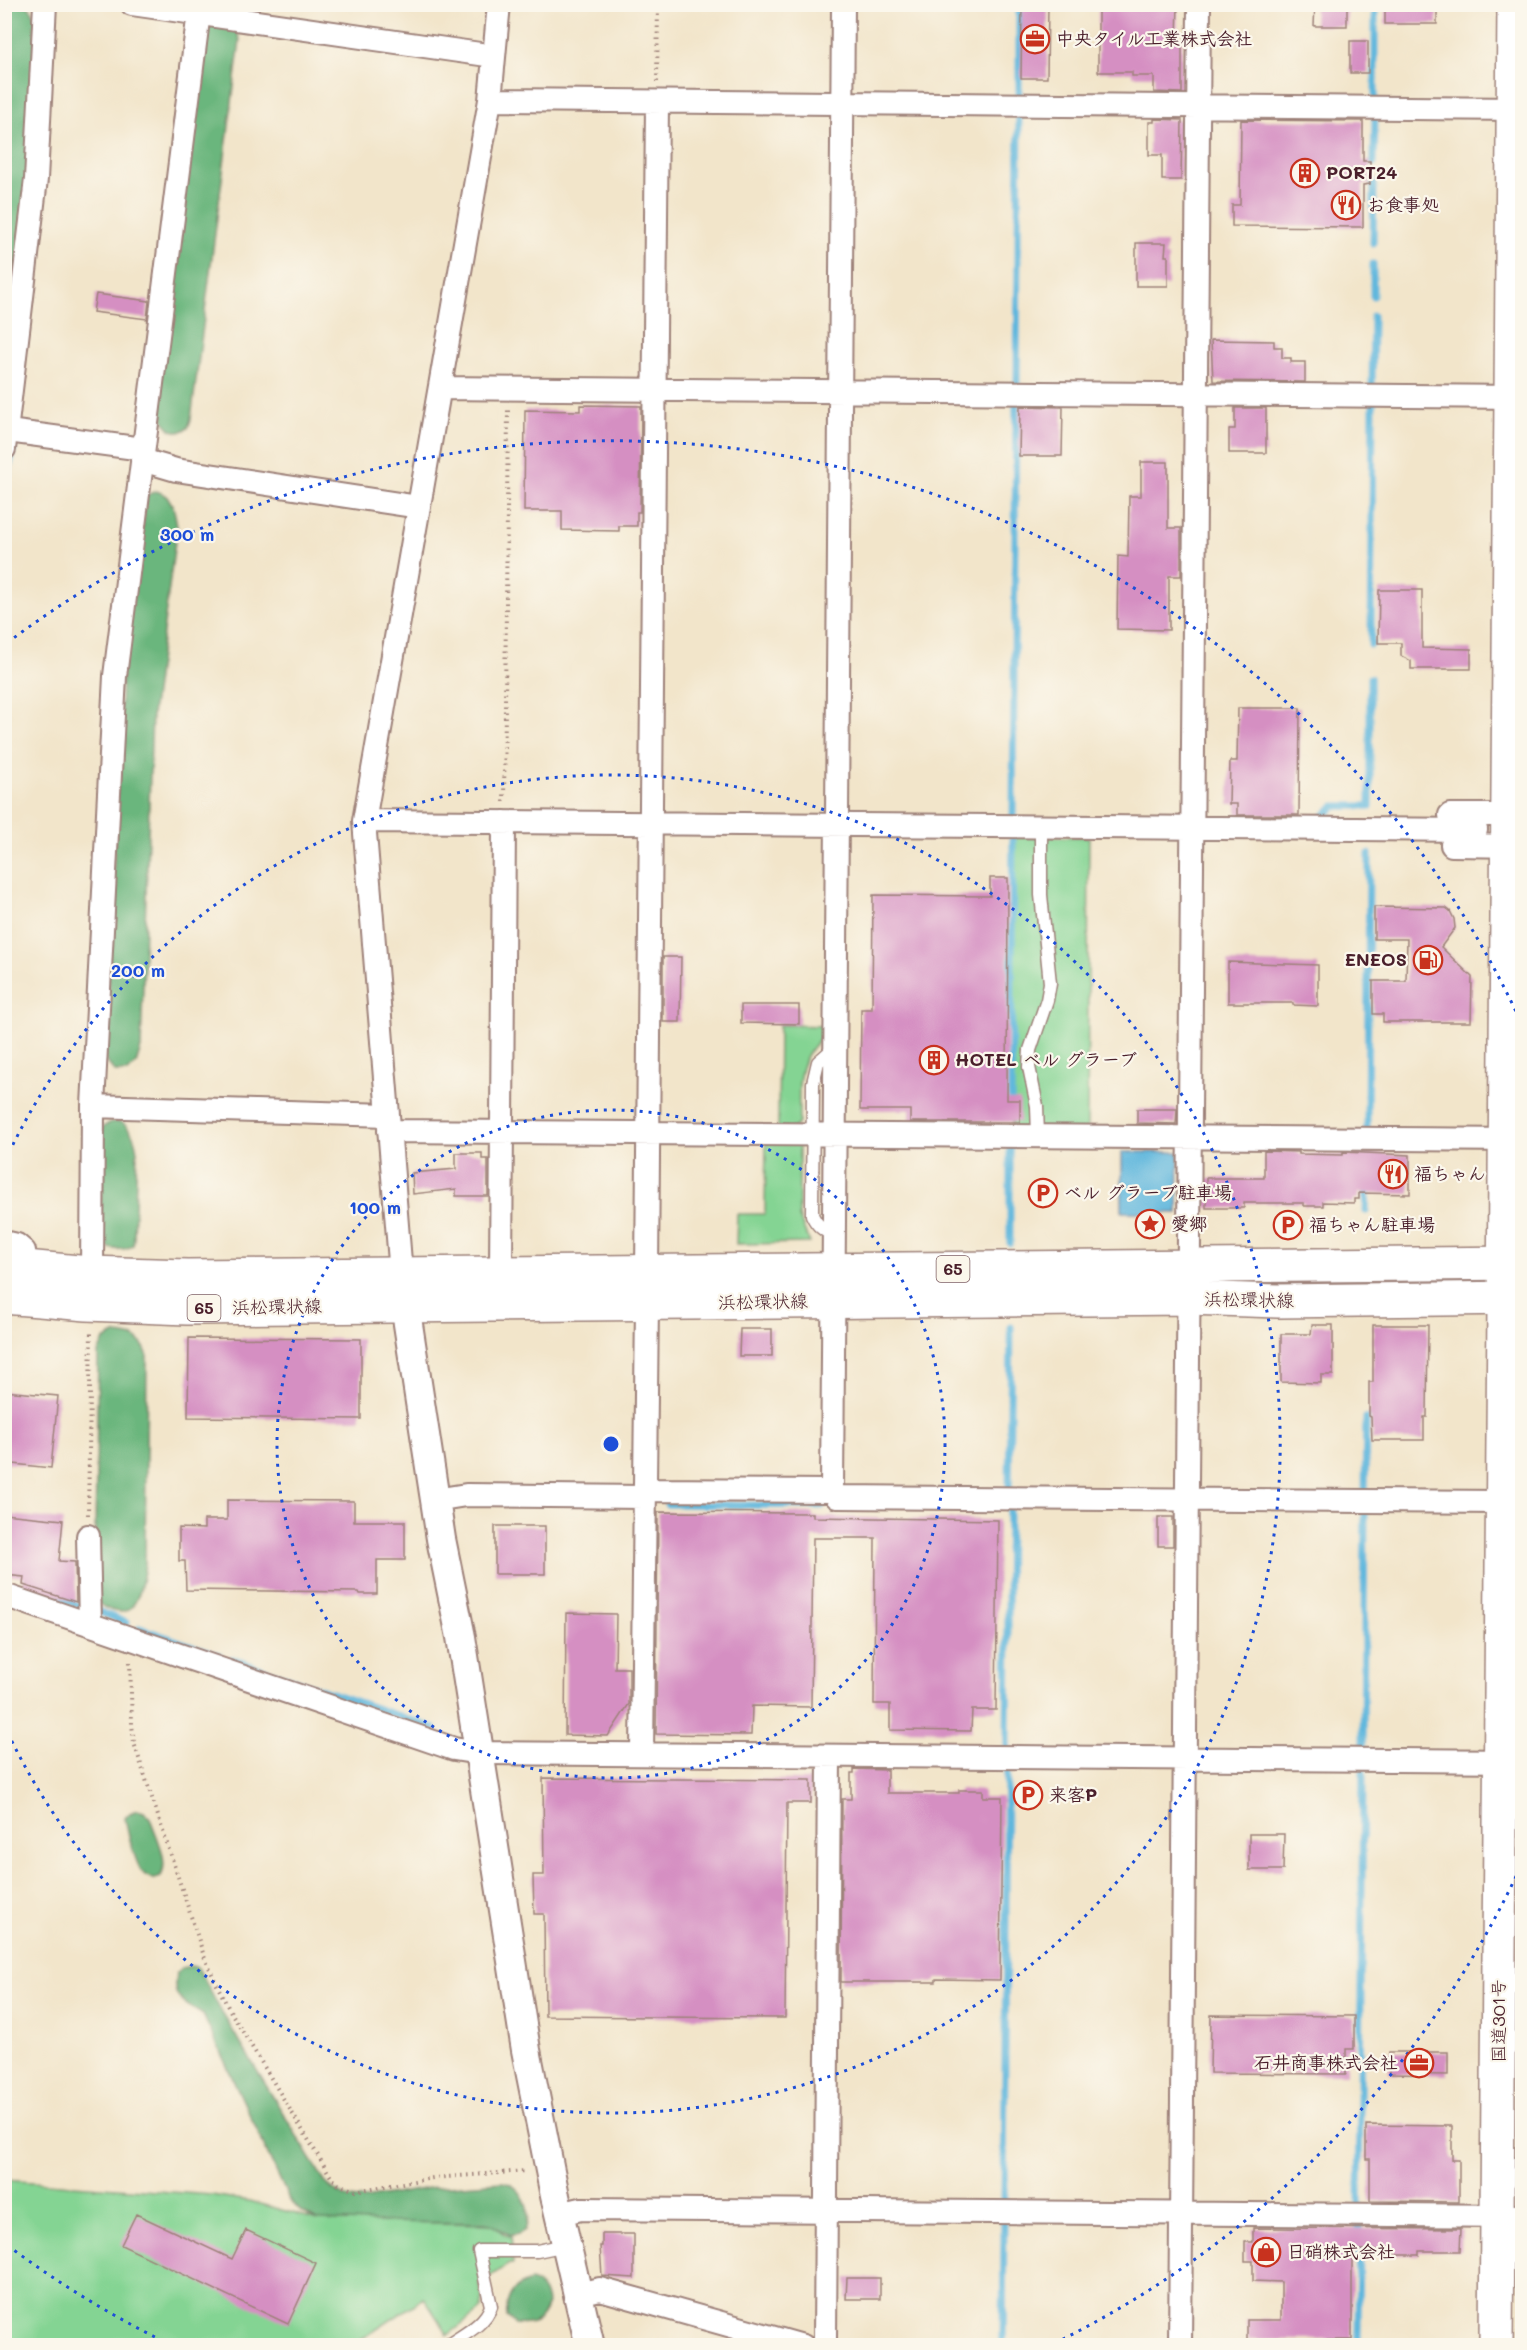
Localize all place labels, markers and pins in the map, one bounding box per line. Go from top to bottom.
office icon: 中央タイル工業株式会社 [1019,23,1051,55]
place label: 中央タイル工業株式会社 [1056,26,1253,50]
building icon: PORT24 [1289,157,1321,189]
place label: PORT24 [1326,160,1397,184]
restaurant icon: お食事処 [1330,189,1362,221]
place label: お食事処 [1367,192,1439,216]
fuel station icon: ENEOS [1412,944,1444,976]
place label: ENEOS [1344,947,1407,971]
building icon: HOTEL ベル グラーブ [918,1044,950,1076]
place label: HOTEL ベル グラーブ [955,1047,1137,1071]
restaurant icon: 福ちゃん [1377,1158,1409,1190]
place label: 福ちゃん [1414,1161,1486,1185]
parking icon: ベル グラーブ駐車場 [1027,1177,1059,1209]
place label: ベル グラーブ駐車場 [1064,1180,1232,1204]
place icon: 愛郷 [1134,1208,1166,1240]
parking icon: 福ちゃん駐車場 [1272,1209,1304,1241]
place label: 愛郷 [1171,1211,1207,1235]
place label: 福ちゃん駐車場 [1309,1212,1435,1236]
centre of rings [601,1434,621,1454]
parking icon: 来客P [1012,1779,1044,1811]
place label: 来客P [1049,1782,1097,1806]
office icon: 石井商事株式会社 [1403,2047,1435,2079]
place label: 石井商事株式会社 [1254,2050,1398,2074]
shop icon: 日硝株式会社 [1250,2236,1282,2268]
place label: 日硝株式会社 [1287,2239,1395,2263]

